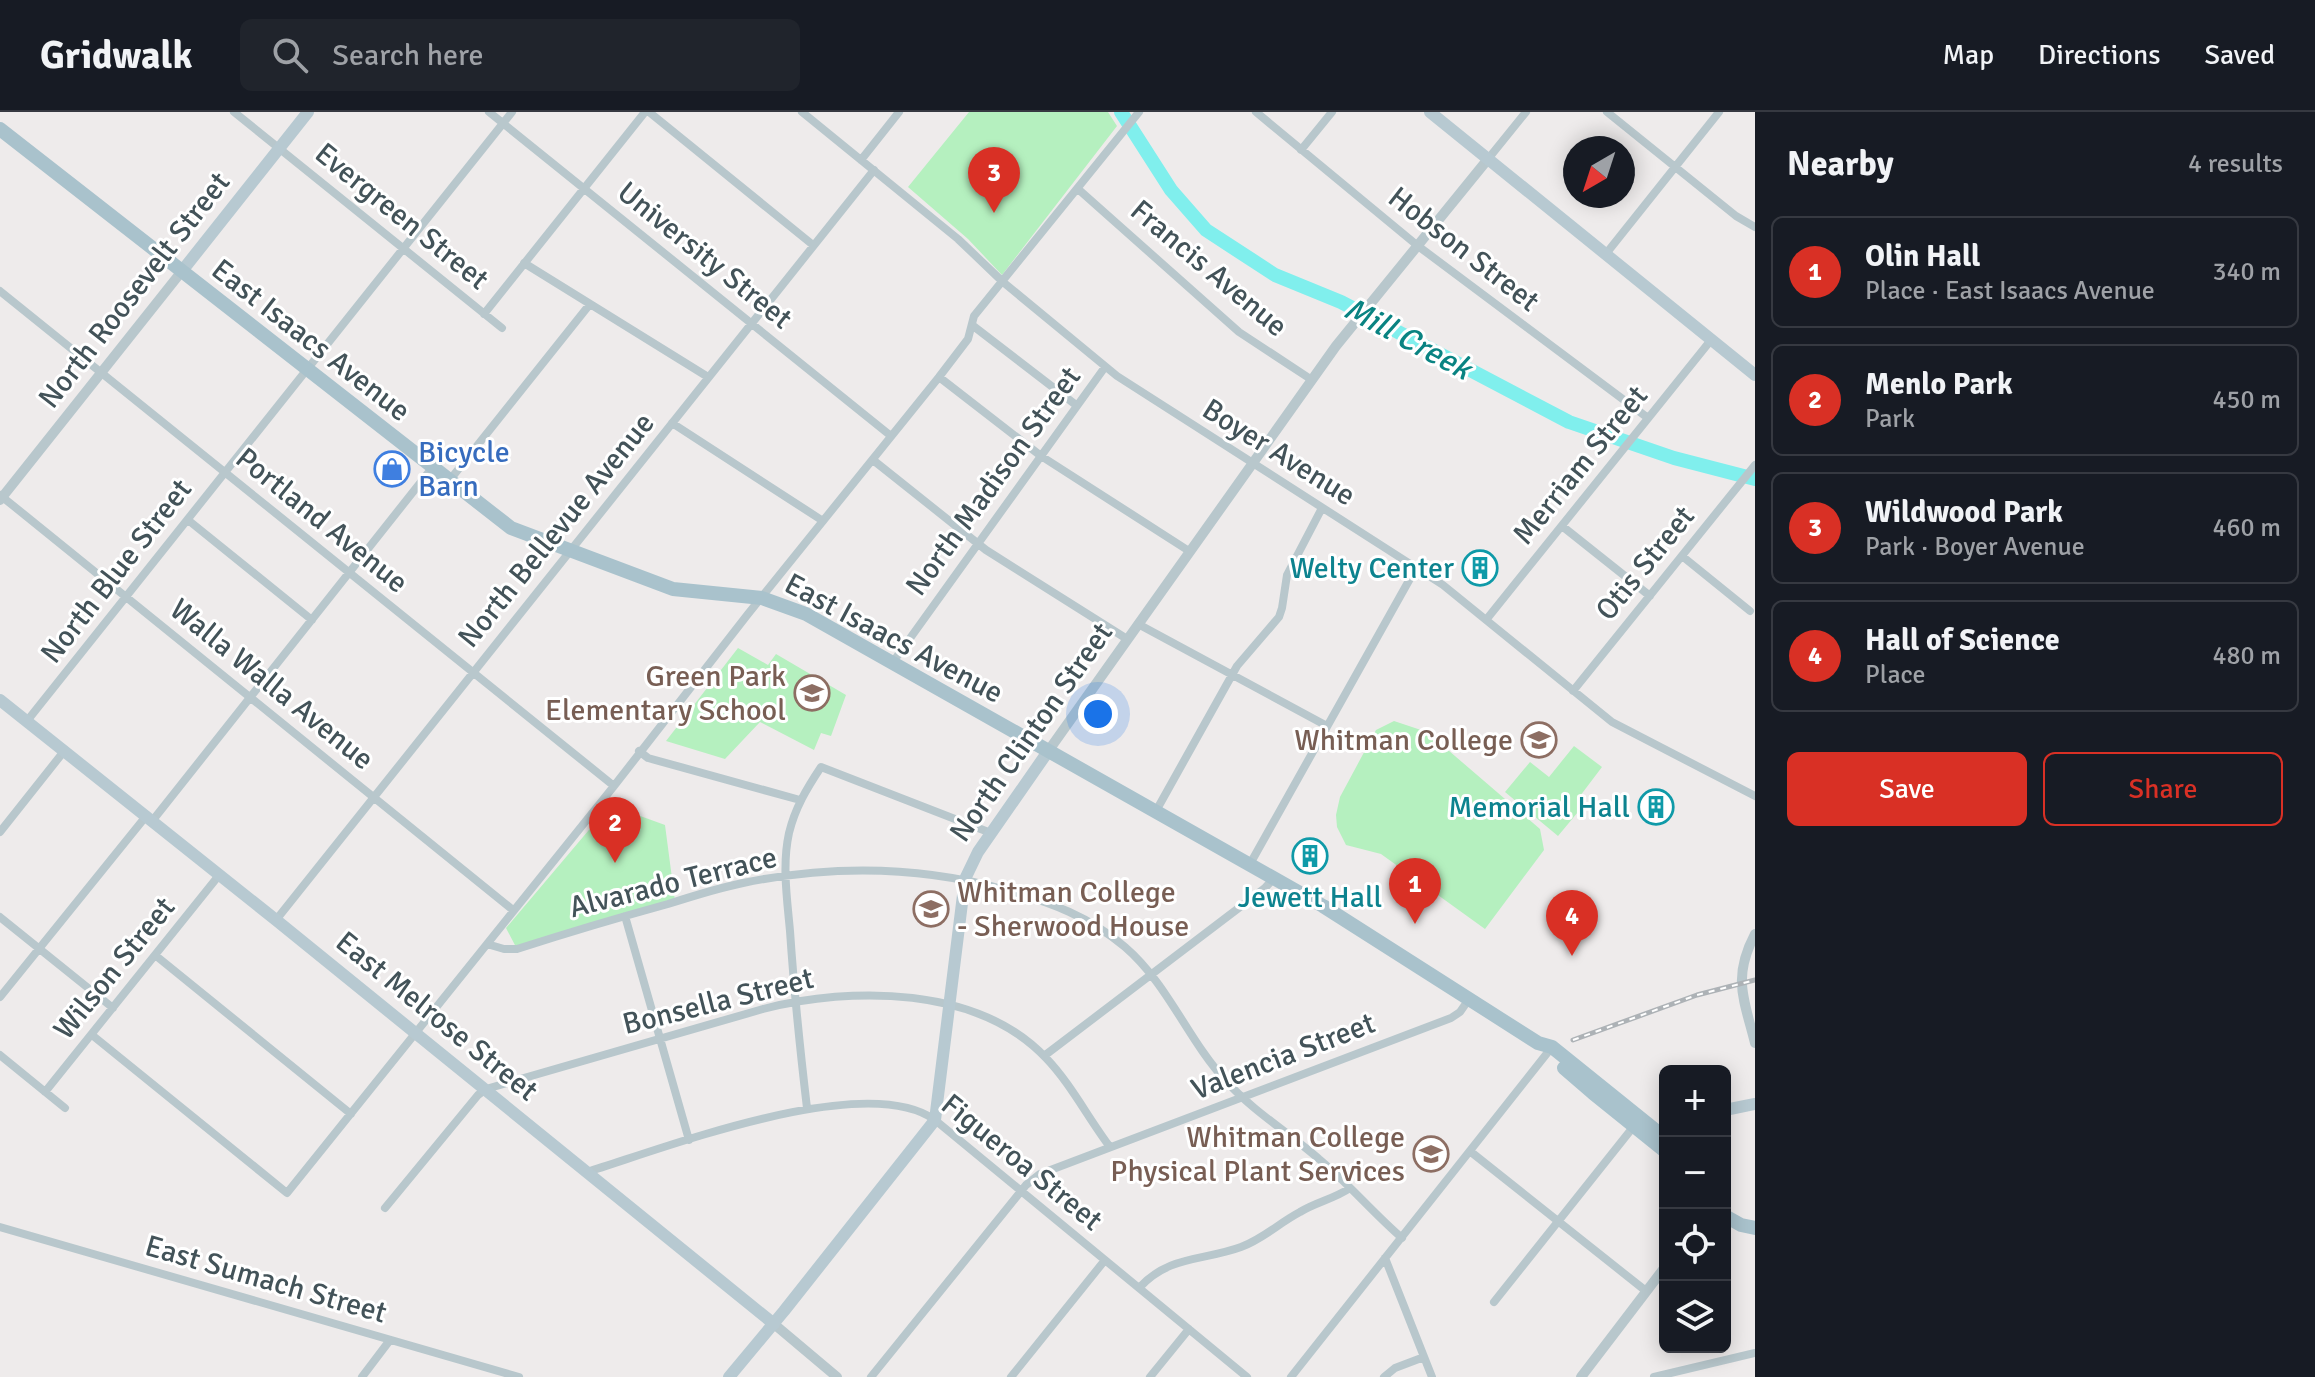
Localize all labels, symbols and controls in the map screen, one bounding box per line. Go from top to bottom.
search box [240,19,800,91]
text: Gridwalk [40,32,192,79]
icon: search [268,33,312,77]
text: Search here [332,37,484,74]
text: Map [1942,38,1994,72]
text: Directions [2038,38,2160,72]
text: Saved [2204,38,2275,72]
street label: Evergreen Street [307,135,496,298]
north arrow [1563,136,1635,208]
text: Nearby [1787,143,1894,185]
pin: 3 [968,147,1020,213]
text: 4 results [2188,148,2283,180]
street label: North Roosevelt Street [31,165,238,416]
street label: University Street [610,174,800,337]
street label: Hobson Street [1381,179,1547,320]
street label: Francis Avenue [1123,192,1295,345]
text: Olin Hall [1865,238,1980,275]
street label: East Isaacs Avenue [204,251,417,430]
text: 1 [1808,256,1822,288]
text: 340 m [2212,256,2281,288]
text: Place · East Isaacs Avenue [1865,275,2155,307]
water label: Mill Creek [1337,289,1481,390]
street label: North Madison Street [898,360,1089,603]
text: Menlo Park [1865,366,2013,403]
street label: Merriam Street [1505,378,1656,552]
text: 2 [1808,384,1822,416]
text: 450 m [2212,384,2281,416]
street label: Boyer Avenue [1195,391,1362,514]
text: Park [1865,403,1915,435]
street label: North Bellevue Avenue [450,405,662,655]
place label: Bicycle Barn [418,434,510,505]
street label: Portland Avenue [228,440,415,601]
shop icon: Bicycle Barn [373,450,411,488]
street label: North Blue Street [33,472,200,671]
text: Wildwood Park [1865,494,2063,531]
street label: Otis Street [1588,499,1703,628]
text: 3 [1808,512,1822,544]
text: 460 m [2212,512,2281,544]
text: Park · Boyer Avenue [1865,531,2085,563]
building icon: Welty Center [1461,549,1499,587]
place label: Welty Center [1290,550,1454,587]
street label: East Isaacs Avenue [778,565,1009,712]
street label: Walla Walla Avenue [162,591,381,778]
street label: North Clinton Street [942,615,1121,849]
text: Hall of Science [1865,622,2060,659]
text: 4 [1808,640,1822,672]
text: 480 m [2212,640,2281,672]
place label: Green Park Elementary School [545,658,786,729]
text: Place [1865,659,1926,691]
school or university icon: Green Park Elementary School [793,674,831,712]
your location [1078,694,1118,734]
school or university icon: Whitman College [1520,721,1558,759]
place label: Whitman College [1294,722,1513,759]
button: Save [1787,752,2027,826]
button: Share [2043,752,2283,826]
building icon: Memorial Hall [1637,788,1675,826]
place label: Memorial Hall [1448,789,1630,826]
pin: 2 [589,797,641,863]
building icon: Jewett Hall [1291,837,1329,875]
street label: Alvarado Terrace [565,839,781,926]
pin: 1 [1389,858,1441,924]
place label: Whitman College - Sherwood House [957,874,1189,945]
place label: Jewett Hall [1238,879,1382,916]
street label: Wilson Street [46,890,183,1047]
school or university icon: Whitman College - Sherwood House [912,890,950,928]
pin: 4 [1546,890,1598,956]
street label: East Melrose Street [328,924,545,1109]
street label: Bonsella Street [619,960,817,1043]
street label: Valencia Street [1186,1004,1380,1108]
map controls [1659,1065,1731,1353]
button: + [1659,1065,1731,1137]
street label: Figueroa Street [933,1086,1110,1239]
place label: Whitman College Physical Plant Services [1110,1119,1405,1190]
school or university icon: Whitman College Physical Plant Services [1412,1135,1450,1173]
button: − [1659,1137,1731,1209]
button: locate [1659,1209,1731,1281]
street label: East Sumach Street [141,1227,391,1332]
button: layers [1659,1281,1731,1353]

